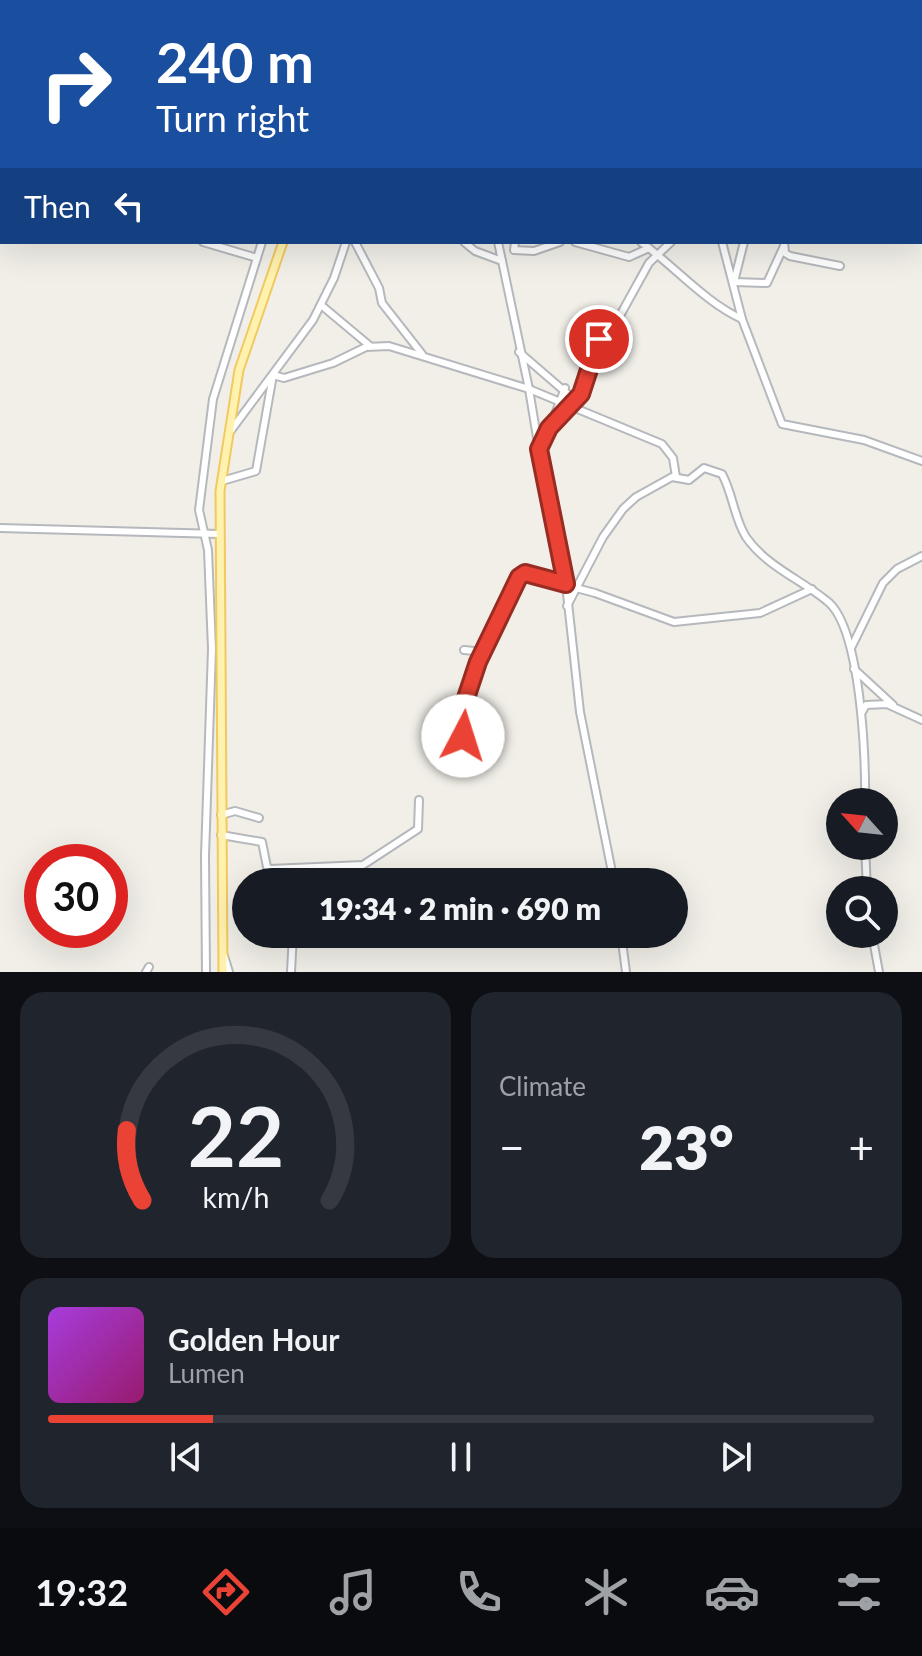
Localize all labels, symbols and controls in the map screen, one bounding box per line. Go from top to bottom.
text: 240 m [156,28,314,95]
icon: right [24,32,128,136]
text: Turn right [156,96,309,140]
icon: left [107,184,151,228]
text: Then [24,188,91,224]
pin [565,305,633,373]
icon: arrive [577,317,621,361]
position arrow [421,694,505,778]
north arrow [826,788,898,860]
map controls [826,788,898,948]
speed limit sign: 30 [24,844,128,948]
button: search [826,876,898,948]
text: 19:34 · 2 min · 690 m [319,890,601,926]
text: Climate [499,1070,586,1102]
text: 22 [187,1085,284,1185]
text: 23° [639,1111,734,1183]
text: − [499,1121,525,1173]
text: + [848,1121,874,1173]
text: km/h [202,1180,269,1214]
text: Golden Hour [168,1321,340,1357]
text: Lumen [168,1357,245,1389]
icon: previous [164,1435,208,1479]
icon: pause [439,1435,483,1479]
icon: next [714,1435,758,1479]
icon: directions [198,1564,254,1620]
icon: music [325,1564,381,1620]
icon: phone [451,1564,507,1620]
icon: climate [578,1564,634,1620]
icon: car [704,1564,760,1620]
icon: filters [831,1564,887,1620]
text: 19:32 [35,1570,128,1614]

